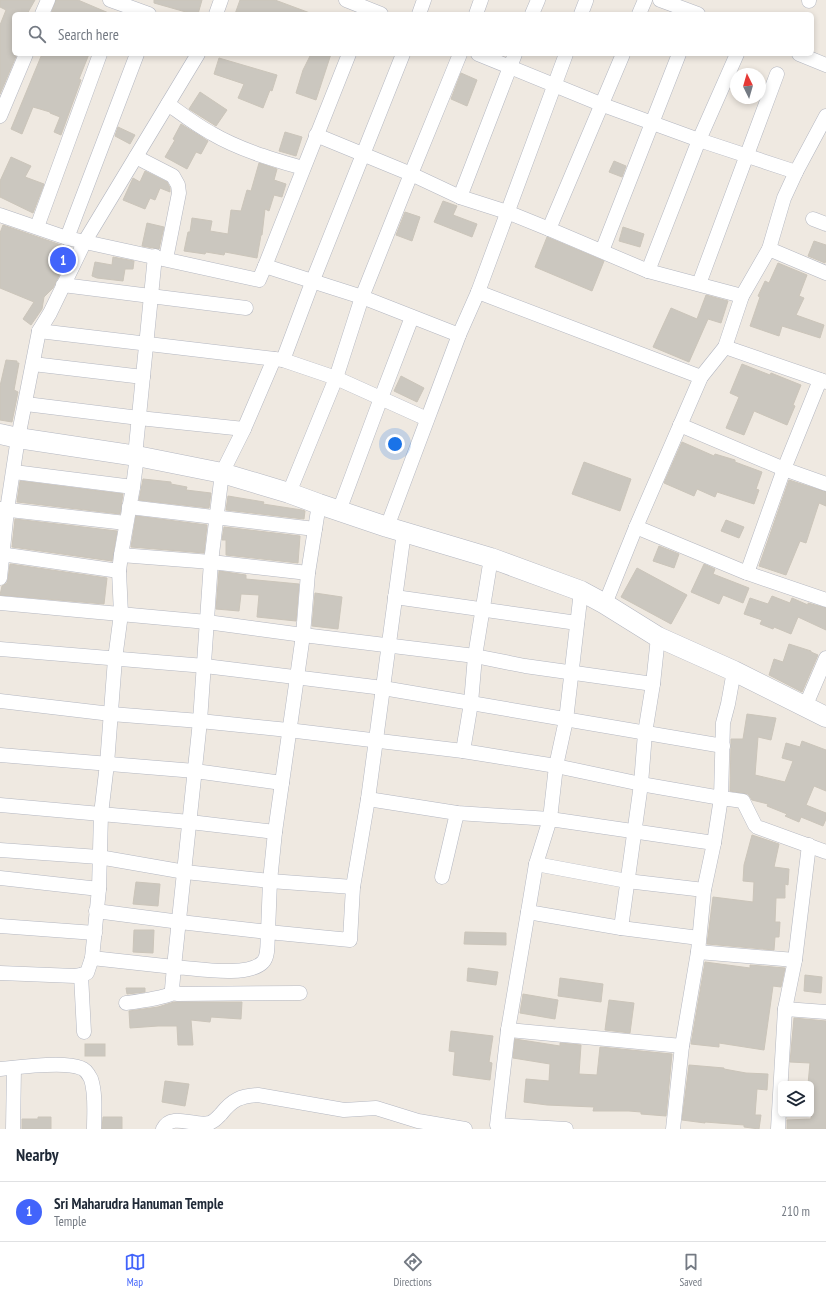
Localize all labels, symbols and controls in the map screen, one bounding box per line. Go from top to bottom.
search box [12,12,814,56]
icon: search [26,23,48,45]
text: Search here [58,25,119,44]
north arrow [730,68,766,104]
pin: 1 [50,245,76,275]
your location [385,434,405,454]
map controls [778,1081,814,1117]
button: layers [778,1081,814,1117]
text: Nearby [16,1144,59,1166]
text: Sri Maharudra Hanuman Temple [54,1194,224,1213]
text: 1 [26,1203,32,1220]
text: 210 m [781,1203,810,1220]
text: Temple [54,1213,86,1230]
tab: Map [124,1251,146,1289]
tab: Directions [394,1251,432,1289]
tab: Saved [679,1251,702,1289]

